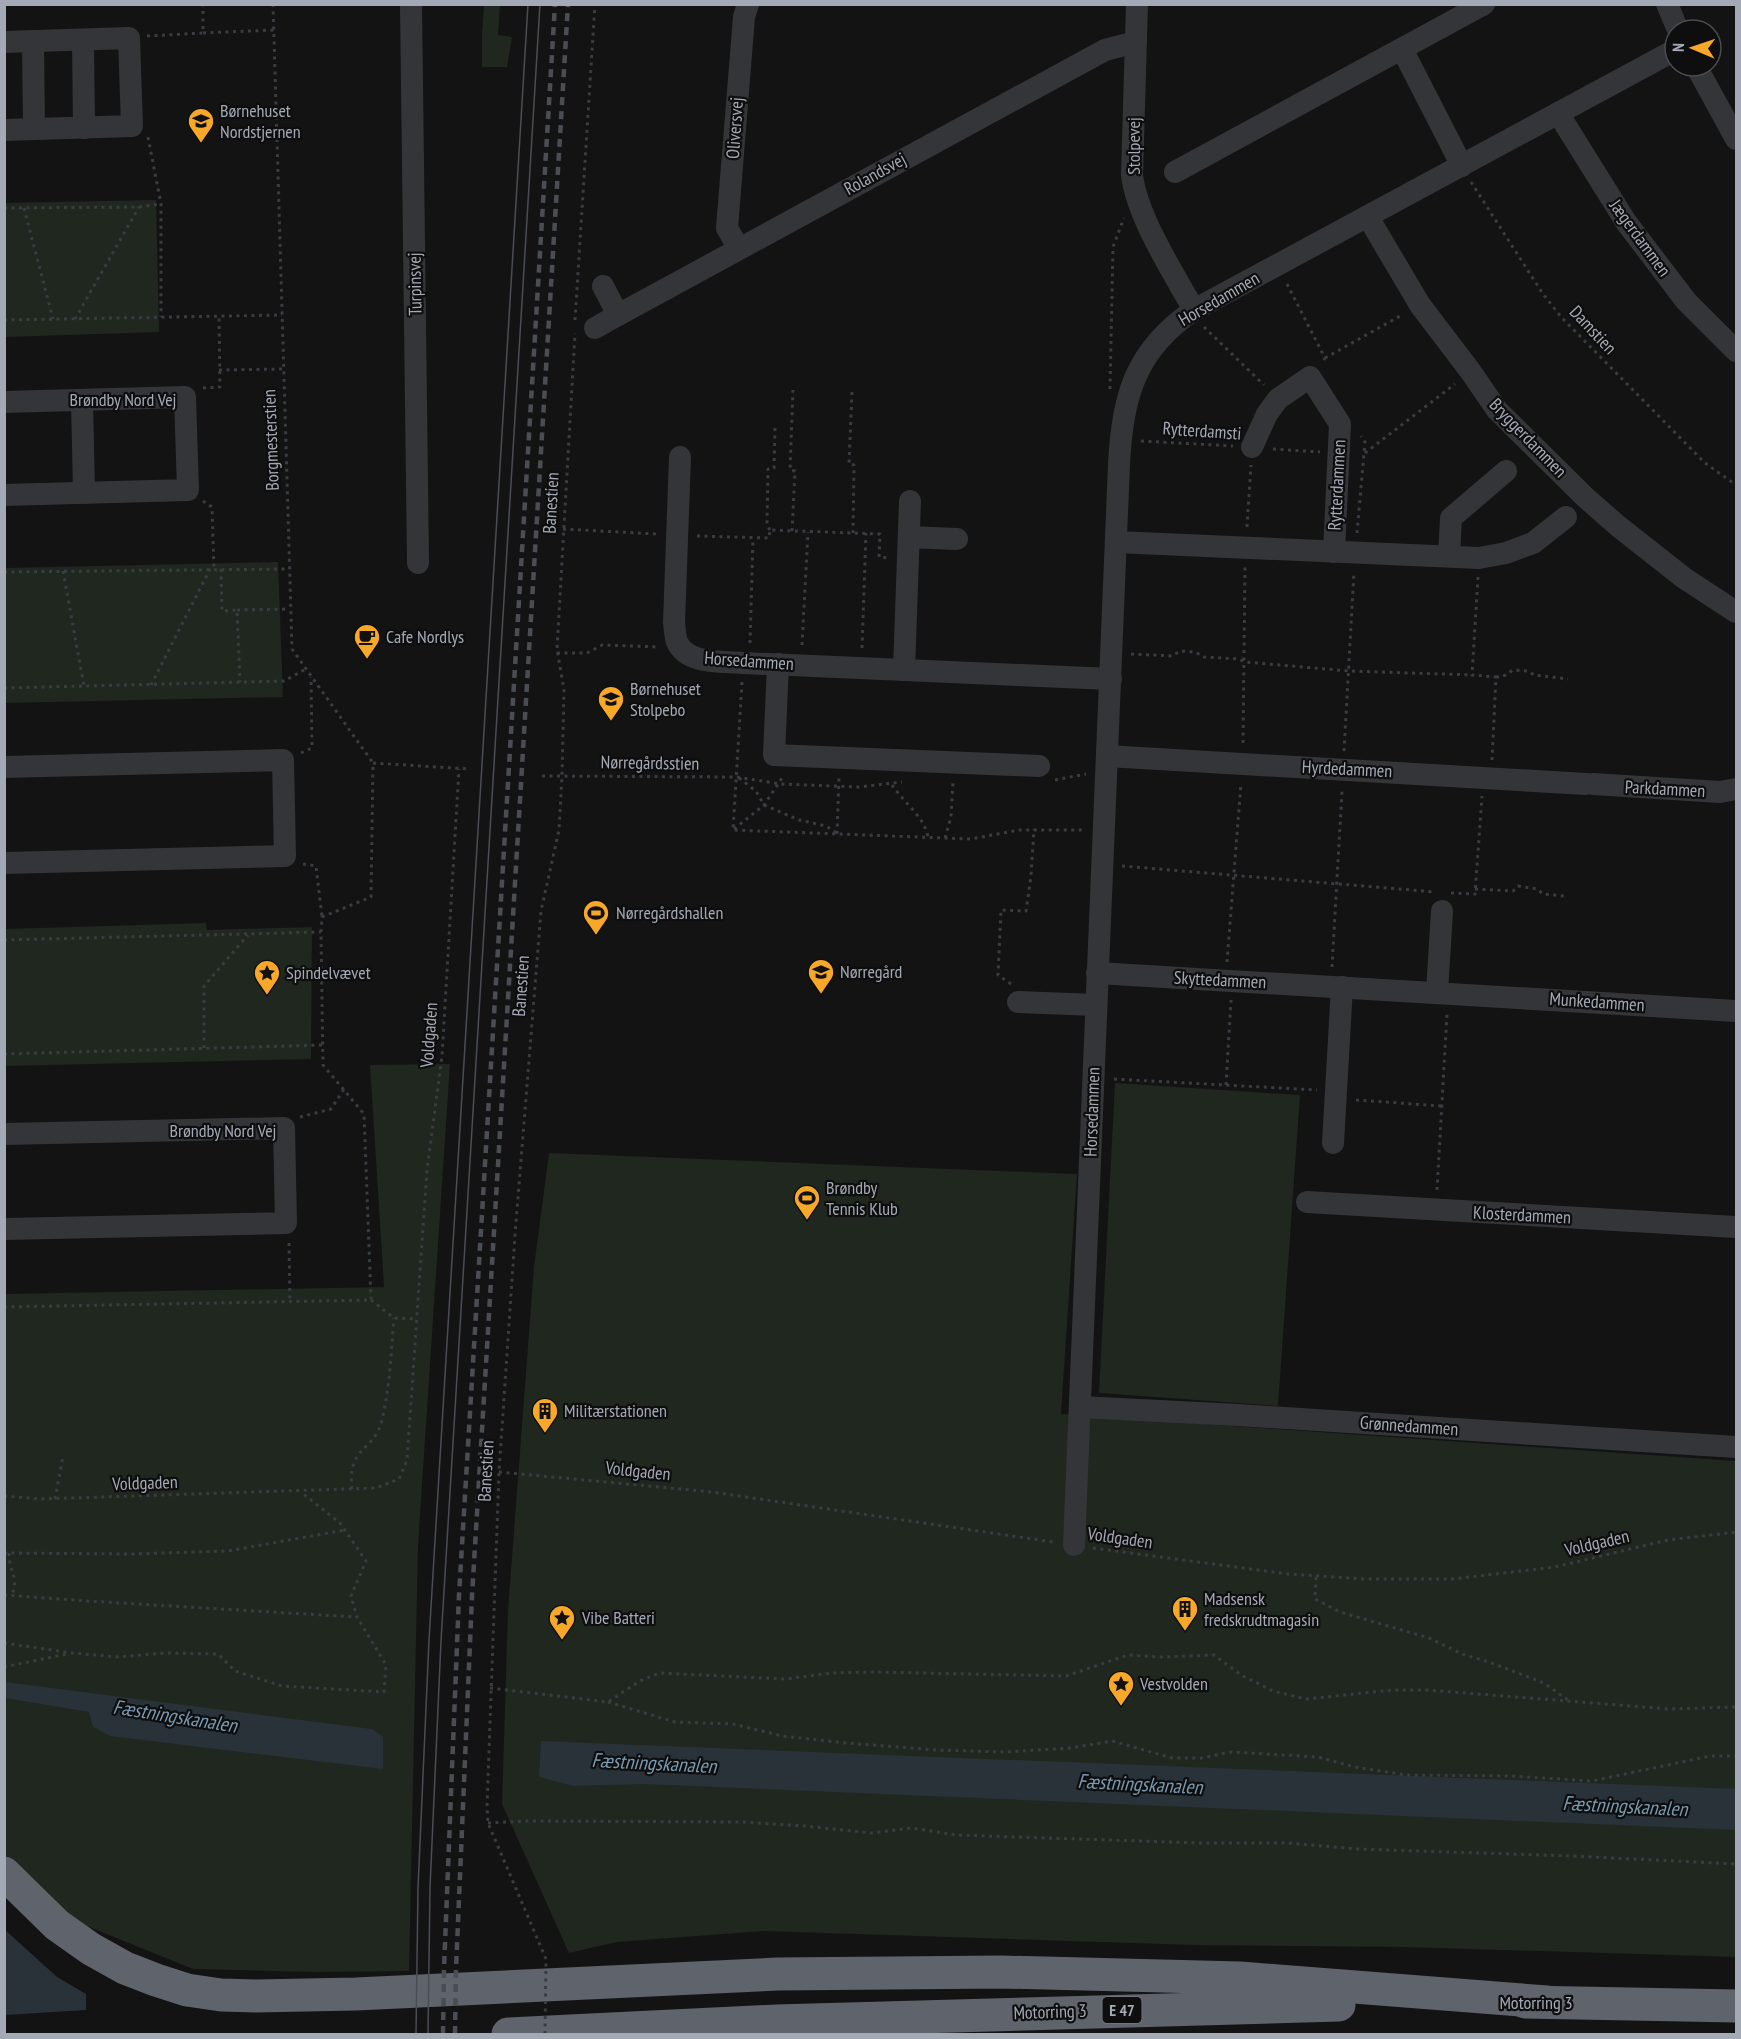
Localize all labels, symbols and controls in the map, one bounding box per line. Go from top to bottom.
north arrow [1663,18,1723,78]
text: N [1668,43,1688,52]
street label: Oliversvej [721,96,748,160]
place label: Børnehuset Nordstjernen [220,99,301,143]
school or university icon: Børnehuset Nordstjernen [186,106,216,144]
street label: Stolpevej [1122,117,1145,175]
street label: Rolandsvej [840,147,910,200]
street label: Jægerdammen [1604,194,1676,281]
street label: Turpinsvej [402,252,427,316]
street label: Horsedammen [1174,266,1263,331]
street label: Damstien [1565,300,1622,359]
street label: Brøndby Nord Vej [70,388,176,411]
street label: Borgmesterstien [257,389,284,491]
street label: Bryggerdammen [1485,393,1572,482]
street label: Rytterdamsti [1162,416,1242,445]
street label: Rytterdammen [1323,439,1350,531]
street label: Banestien [537,472,564,534]
cafe icon: Cafe Nordlys [352,622,382,660]
place label: Cafe Nordlys [386,625,464,648]
street label: Horsedammen [704,646,795,675]
place label: Børnehuset Stolpebo [630,677,701,721]
school or university icon: Børnehuset Stolpebo [596,684,626,722]
street label: Nørregårdsstien [600,750,700,775]
street label: Hyrdedammen [1301,755,1393,782]
street label: Parkdammen [1624,775,1706,802]
sports icon: Nørregårdshallen [581,898,611,936]
place label: Nørregårdshallen [616,901,723,924]
street label: Banestien [507,955,534,1017]
school or university icon: Nørregård [806,957,836,995]
place icon: Spindelvævet [252,958,282,996]
place label: Nørregård [840,960,902,983]
place label: Spindelvævet [286,961,371,984]
street label: Skyttedammen [1173,966,1267,993]
street label: Munkedammen [1549,987,1645,1016]
street label: Voldgaden [415,1002,442,1069]
street label: Horsedammen [1078,1067,1105,1157]
street label: Brøndby Nord Vej [170,1119,276,1142]
place label: Brøndby Tennis Klub [826,1176,898,1220]
sports icon: Brøndby Tennis Klub [792,1183,822,1221]
street label: Klosterdammen [1473,1200,1571,1229]
building icon: Militærstationen [530,1396,560,1434]
place label: Militærstationen [564,1399,667,1422]
street label: Grønnedammen [1359,1411,1459,1440]
street label: Banestien [472,1440,499,1502]
street label: Voldgaden [603,1456,672,1485]
street label: Voldgaden [111,1470,178,1495]
street label: Voldgaden [1085,1521,1154,1553]
street label: Voldgaden [1561,1524,1631,1561]
place label: Madsensk fredskrudtmagasin [1204,1587,1319,1631]
building icon: Madsensk fredskrudtmagasin [1170,1594,1200,1632]
place icon: Vibe Batteri [547,1603,577,1641]
place label: Vibe Batteri [581,1606,655,1629]
place icon: Vestvolden [1106,1669,1136,1707]
place label: Vestvolden [1139,1672,1208,1695]
water label: Fæstningskanalen [111,1693,240,1739]
water label: Fæstningskanalen [591,1747,718,1779]
water label: Fæstningskanalen [1077,1768,1204,1800]
water label: Fæstningskanalen [1562,1790,1689,1822]
street label: Motorring 3 [1499,1991,1573,2014]
road number: E 47 [1102,1997,1142,2023]
street label: Motorring 3 [1013,1999,1087,2024]

